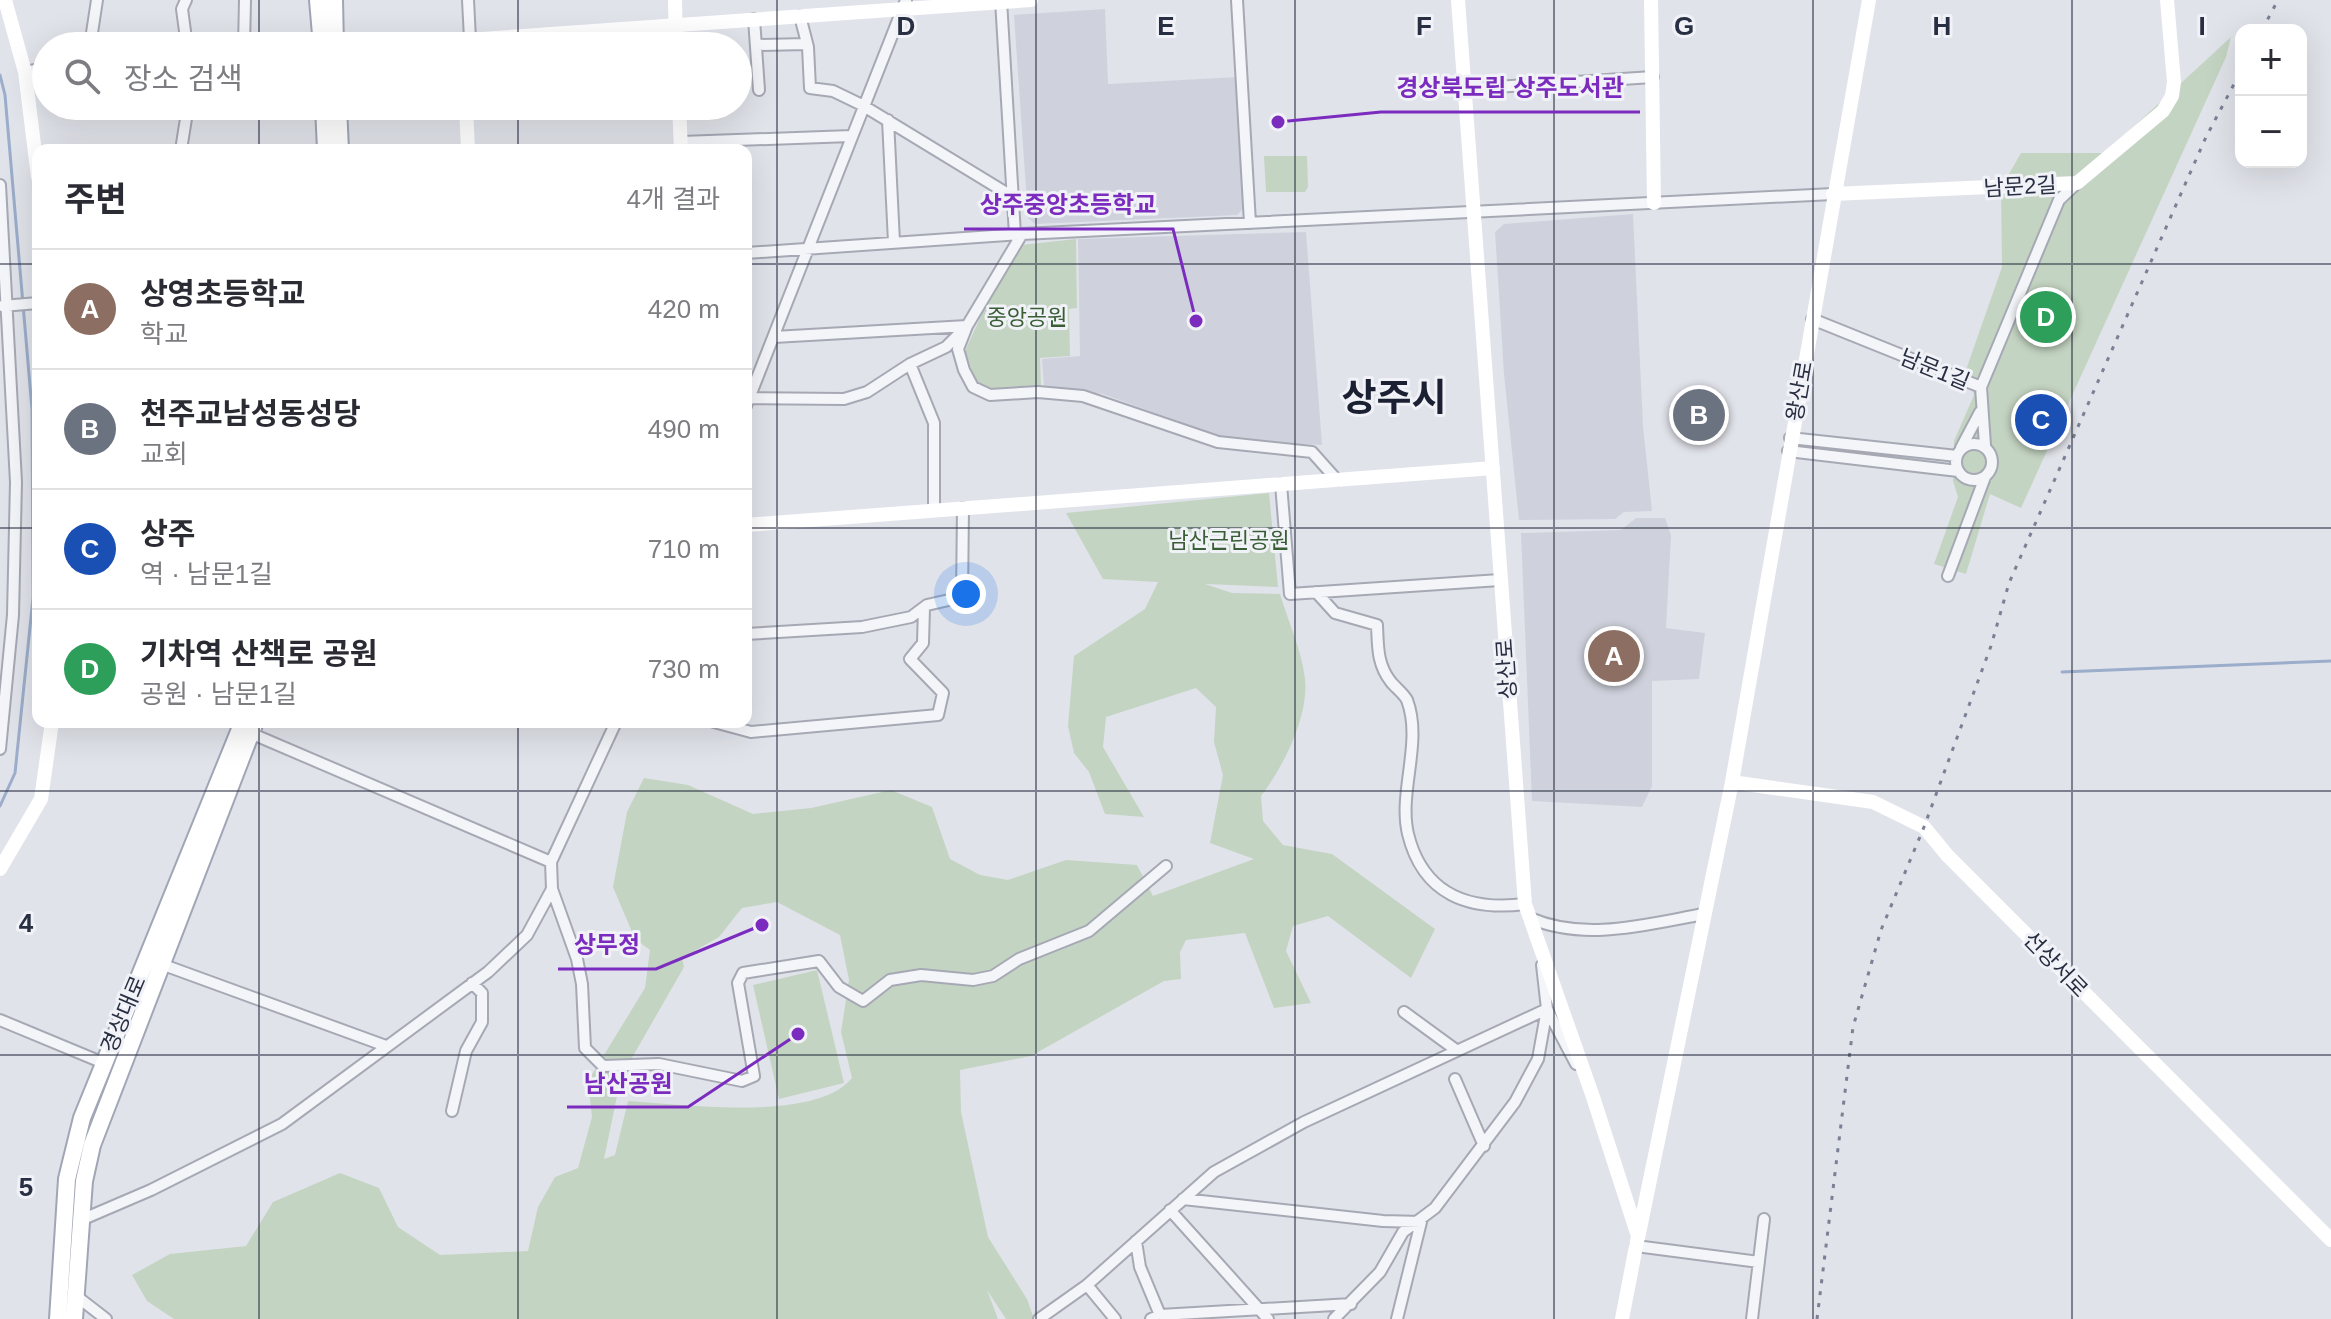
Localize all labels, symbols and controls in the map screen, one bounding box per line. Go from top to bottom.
text: D [897,11,915,41]
text: E [1157,11,1175,41]
text: F [1416,11,1432,41]
text: G [1674,11,1694,41]
text: H [1933,11,1951,41]
text: I [2198,11,2206,41]
map controls [2235,24,2307,168]
button: + [2235,24,2307,96]
search box [32,32,752,120]
icon: search [60,54,104,98]
text: 장소 검색 [124,62,243,95]
callout: 경상북도립 상주도서관 [1381,64,1640,112]
text: 경상북도립 상주도서관 [1396,74,1624,101]
button: − [2235,96,2307,168]
street label: 남문2길 [1983,172,2057,201]
text: 주변 [64,180,127,218]
callout: 상주중앙초등학교 [964,181,1173,229]
text: 4개 결과 [627,184,720,214]
text: 상주중앙초등학교 [980,191,1156,218]
text: 상영초등학교 [140,277,306,310]
pin: D [2020,287,2072,347]
text: A [81,294,99,324]
text: 420 m [648,294,720,324]
park label: 중앙공원 [987,305,1067,330]
text: 학교 [140,319,188,349]
street label: 남문1길 [1896,344,1973,395]
street label: 왕산로 [1782,359,1817,423]
district label: 상주시 [1342,377,1446,419]
pin: B [1673,385,1725,445]
pin: C [2015,390,2067,450]
text: 천주교남성동성당 [140,397,361,430]
text: B [81,414,99,444]
text: 490 m [648,414,720,444]
text: 교회 [140,439,188,469]
text: 상주 [140,517,195,550]
park label: 남산근린공원 [1168,528,1290,553]
text: C [81,534,99,564]
text: 710 m [648,534,720,564]
text: 역 · 남문1길 [140,559,273,589]
your location [946,574,986,614]
pin: A [1588,626,1640,686]
text: 기차역 산책로 공원 [140,637,377,670]
street label: 상산로 [1492,638,1521,700]
text: D [81,654,99,684]
text: 730 m [648,654,720,684]
text: 공원 · 남문1길 [140,679,297,709]
text: 4 [19,908,34,938]
callout: 상무정 [558,921,656,969]
street label: 선상서로 [2019,927,2093,1002]
text: 상무정 [574,931,640,958]
street label: 경상대로 [96,972,151,1056]
callout: 남산공원 [567,1059,688,1107]
text: 남산공원 [584,1070,672,1097]
text: 5 [19,1172,33,1202]

